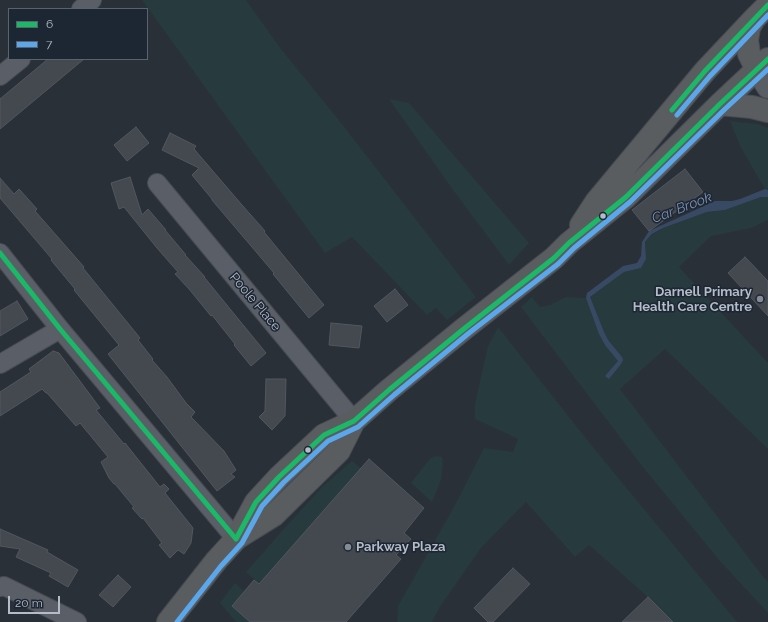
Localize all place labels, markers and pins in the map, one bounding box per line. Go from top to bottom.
unlabelled marker [598,211,608,221]
place label: Darnell Primary Health Care Centre [633,284,752,315]
marker: Darnell Primary Health Care Centre [755,294,765,304]
unlabelled marker [303,445,313,455]
place label: Parkway Plaza [356,539,446,555]
marker: Parkway Plaza [343,542,353,552]

